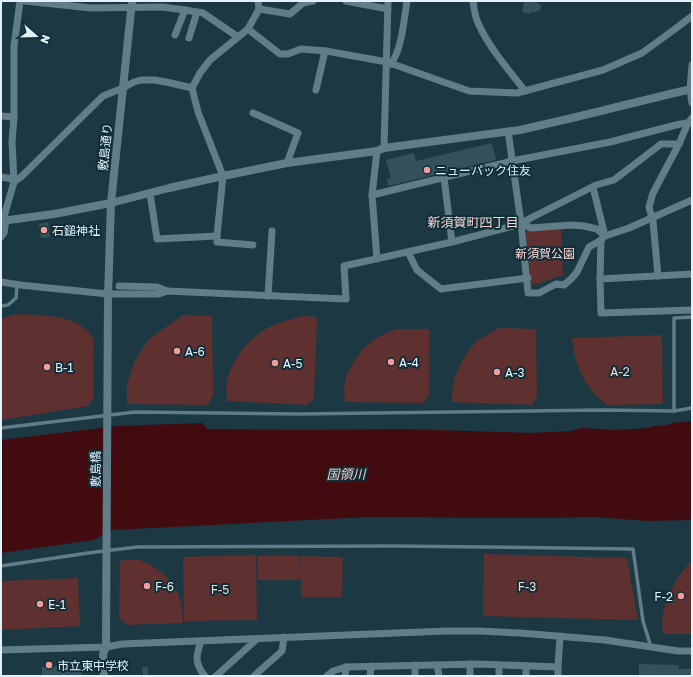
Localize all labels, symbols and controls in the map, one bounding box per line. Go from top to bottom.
north arrow [16,16,56,56]
text: N [38,33,53,46]
street label: 敷島通り [95,122,115,172]
place label: ニューパック住友 [435,163,531,178]
marker: ニューパック住友 [422,165,432,175]
district label: 新須賀町四丁目 [427,214,519,230]
place label: 石鎚神社 [52,223,100,238]
marker: 石鎚神社 [39,225,49,235]
park label: 新須賀公園 [515,246,575,261]
place label: A-6 [185,344,205,359]
marker: A-6 [172,346,182,356]
place label: A-4 [399,355,419,370]
place label: A-5 [283,356,303,371]
marker: A-4 [386,357,396,367]
marker: A-5 [270,358,280,368]
place label: B-1 [55,360,74,375]
marker: B-1 [42,362,52,372]
park label: A-2 [610,364,630,379]
place label: A-3 [505,365,525,380]
marker: A-3 [492,367,502,377]
street label: 敷島橋 [88,451,103,487]
water label: 国領川 [326,466,368,482]
place label: F-6 [155,579,174,594]
park label: F-3 [518,579,536,594]
marker: F-6 [142,581,152,591]
park label: F-5 [211,582,229,597]
place label: F-2 [654,589,673,604]
marker: F-2 [676,591,686,601]
place label: E-1 [48,597,66,612]
marker: E-1 [35,599,45,609]
place label: 市立東中学校 [57,658,129,673]
marker: 市立東中学校 [44,660,54,670]

